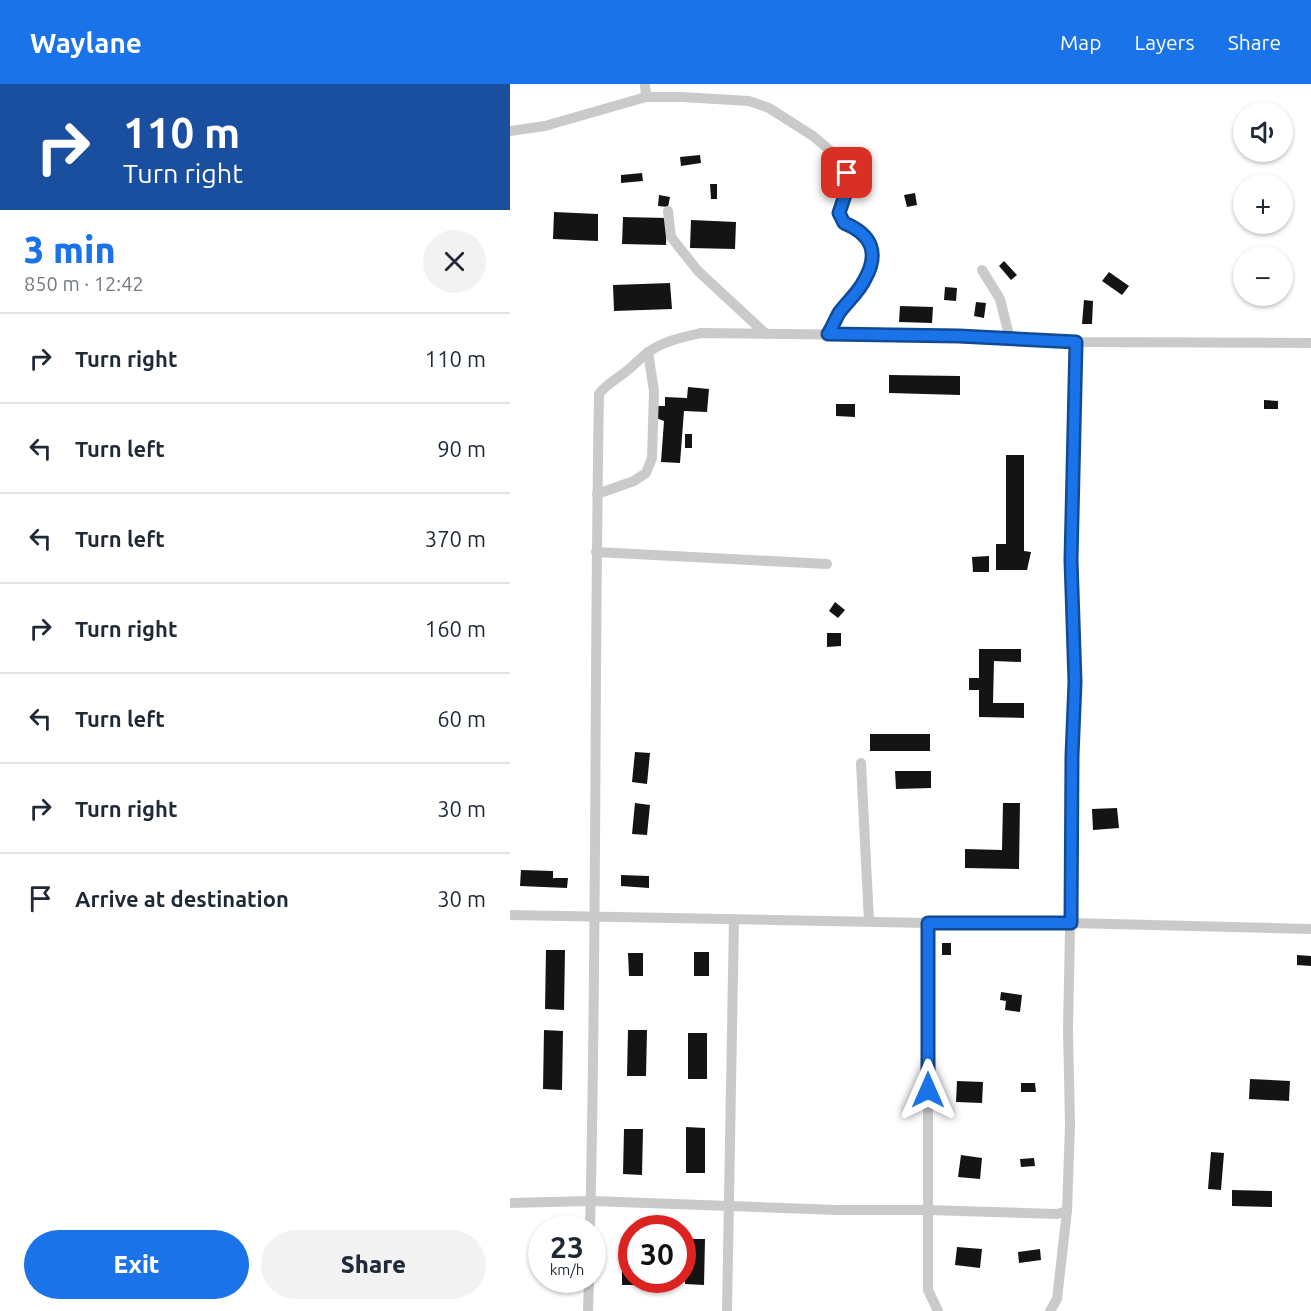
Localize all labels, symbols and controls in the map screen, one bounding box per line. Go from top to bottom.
text: Waylane [30,27,142,58]
text: Map [1060,30,1101,54]
text: Layers [1134,30,1195,54]
text: Share [1228,30,1281,54]
map controls [1233,102,1293,306]
button: sound [1233,102,1293,162]
icon: right [24,108,102,186]
text: 110 m [123,109,240,156]
pin [821,147,872,198]
icon: arrive [830,156,863,189]
text: Turn right [123,158,243,188]
button: + [1233,174,1293,234]
text: 3 min [24,229,116,270]
button: close [423,230,486,293]
button: − [1233,246,1293,306]
text: 850 m · 12:42 [24,272,144,295]
icon: right [24,342,57,375]
text: Turn right [75,346,177,371]
text: 110 m [425,346,486,371]
icon: left [24,432,57,465]
text: Turn left [75,436,165,461]
text: 90 m [437,436,486,461]
icon: left [24,522,57,555]
text: Turn left [75,526,165,551]
text: 370 m [425,526,486,551]
icon: right [24,612,57,645]
text: Turn right [75,616,177,641]
text: 160 m [425,616,486,641]
icon: left [24,702,57,735]
text: Turn left [75,706,165,731]
text: 60 m [437,706,486,731]
icon: right [24,792,57,825]
text: Turn right [75,796,177,821]
text: 30 m [437,796,486,821]
icon: arrive [24,882,57,915]
text: Arrive at destination [75,886,289,911]
text: 30 m [437,886,486,911]
position arrow [896,1058,960,1122]
speed limit sign: 30 [618,1215,696,1293]
button: Exit [24,1230,249,1299]
button: Share [261,1230,486,1299]
text: 23 [550,1230,584,1264]
text: km/h [550,1261,584,1278]

